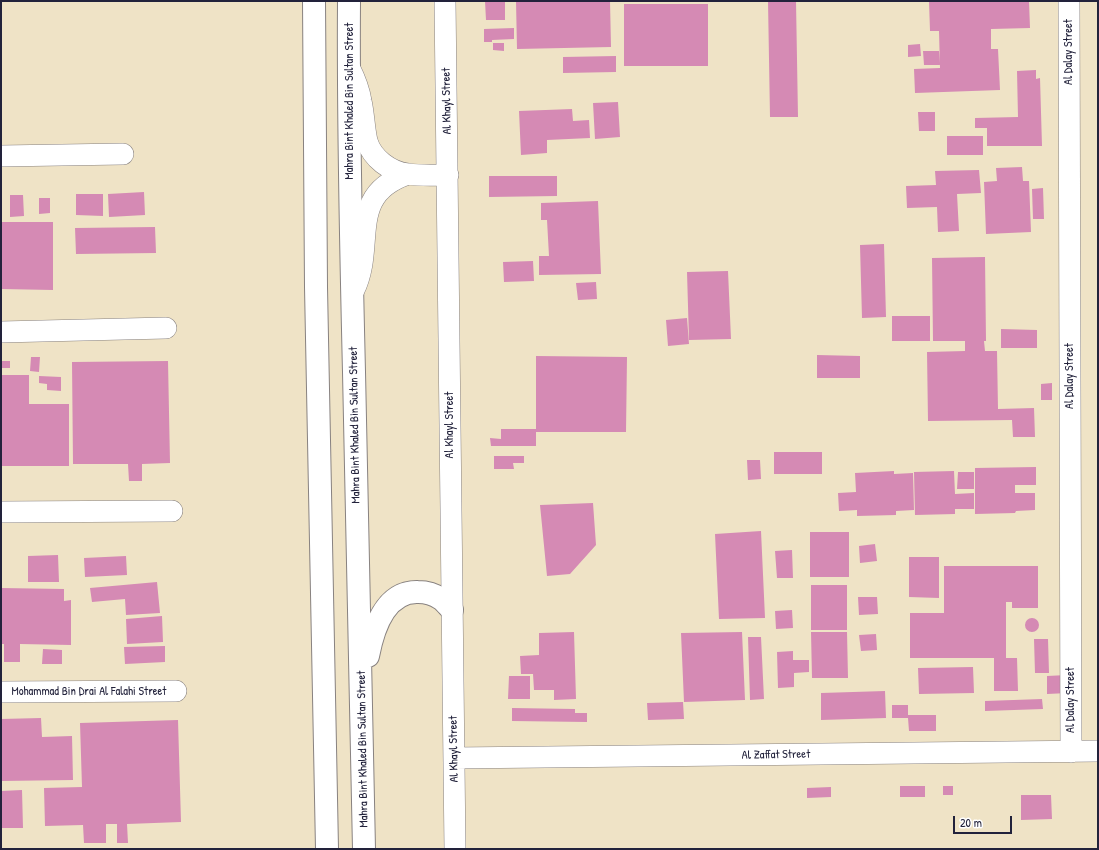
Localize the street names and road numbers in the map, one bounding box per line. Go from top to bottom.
street label: Al Dalay Street [1062,19,1076,85]
street label: Mahra Bint Khaled Bin Sultan Street [343,23,357,179]
street label: Al Khayl Street [439,67,455,135]
street label: Al Dalay Street [1063,343,1077,409]
street label: Mahra Bint Khaled Bin Sultan Street [346,346,364,504]
street label: Al Khayl Street [443,392,457,458]
street label: Al Dalay Street [1064,667,1078,733]
street label: Mahra Bint Khaled Bin Sultan Street [354,670,372,828]
street label: Mohammad Bin Drai Al Falahi Street [12,685,166,699]
street label: Al Khayl Street [446,715,462,783]
street label: Al Zaffat Street [742,747,810,763]

